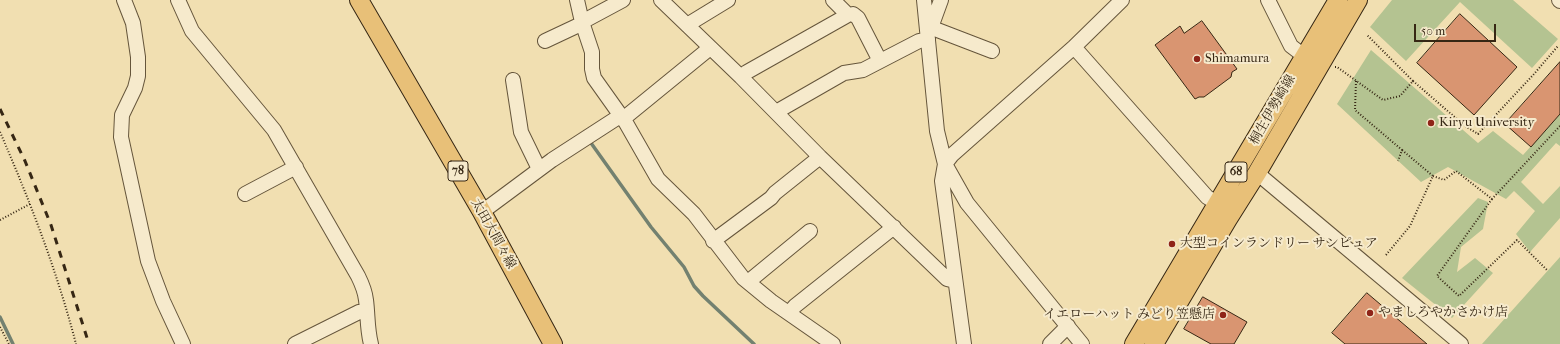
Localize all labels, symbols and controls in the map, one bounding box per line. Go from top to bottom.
scale bar [1416,16,1498,42]
text: 50 m [1421,24,1445,38]
place label: Shimamura [1205,51,1269,67]
marker: Shimamura [1192,54,1202,64]
street label: 桐生伊勢崎線 [1247,72,1299,148]
place label: Kiryu University [1439,115,1534,131]
marker: Kiryu University [1426,118,1436,128]
road number: 78 [448,161,468,181]
road number: 68 [1225,162,1247,182]
street label: 太田大間々線 [467,196,519,272]
place label: 大型コインランドリー サンピュア [1180,236,1378,252]
marker: 大型コインランドリー サンピュア [1167,239,1177,249]
place label: やましろやかさかけ店 [1378,305,1508,321]
place label: イエローハット みどり笠懸店 [1043,307,1215,323]
marker: やましろやかさかけ店 [1365,308,1375,318]
marker: イエローハット みどり笠懸店 [1218,310,1228,320]

